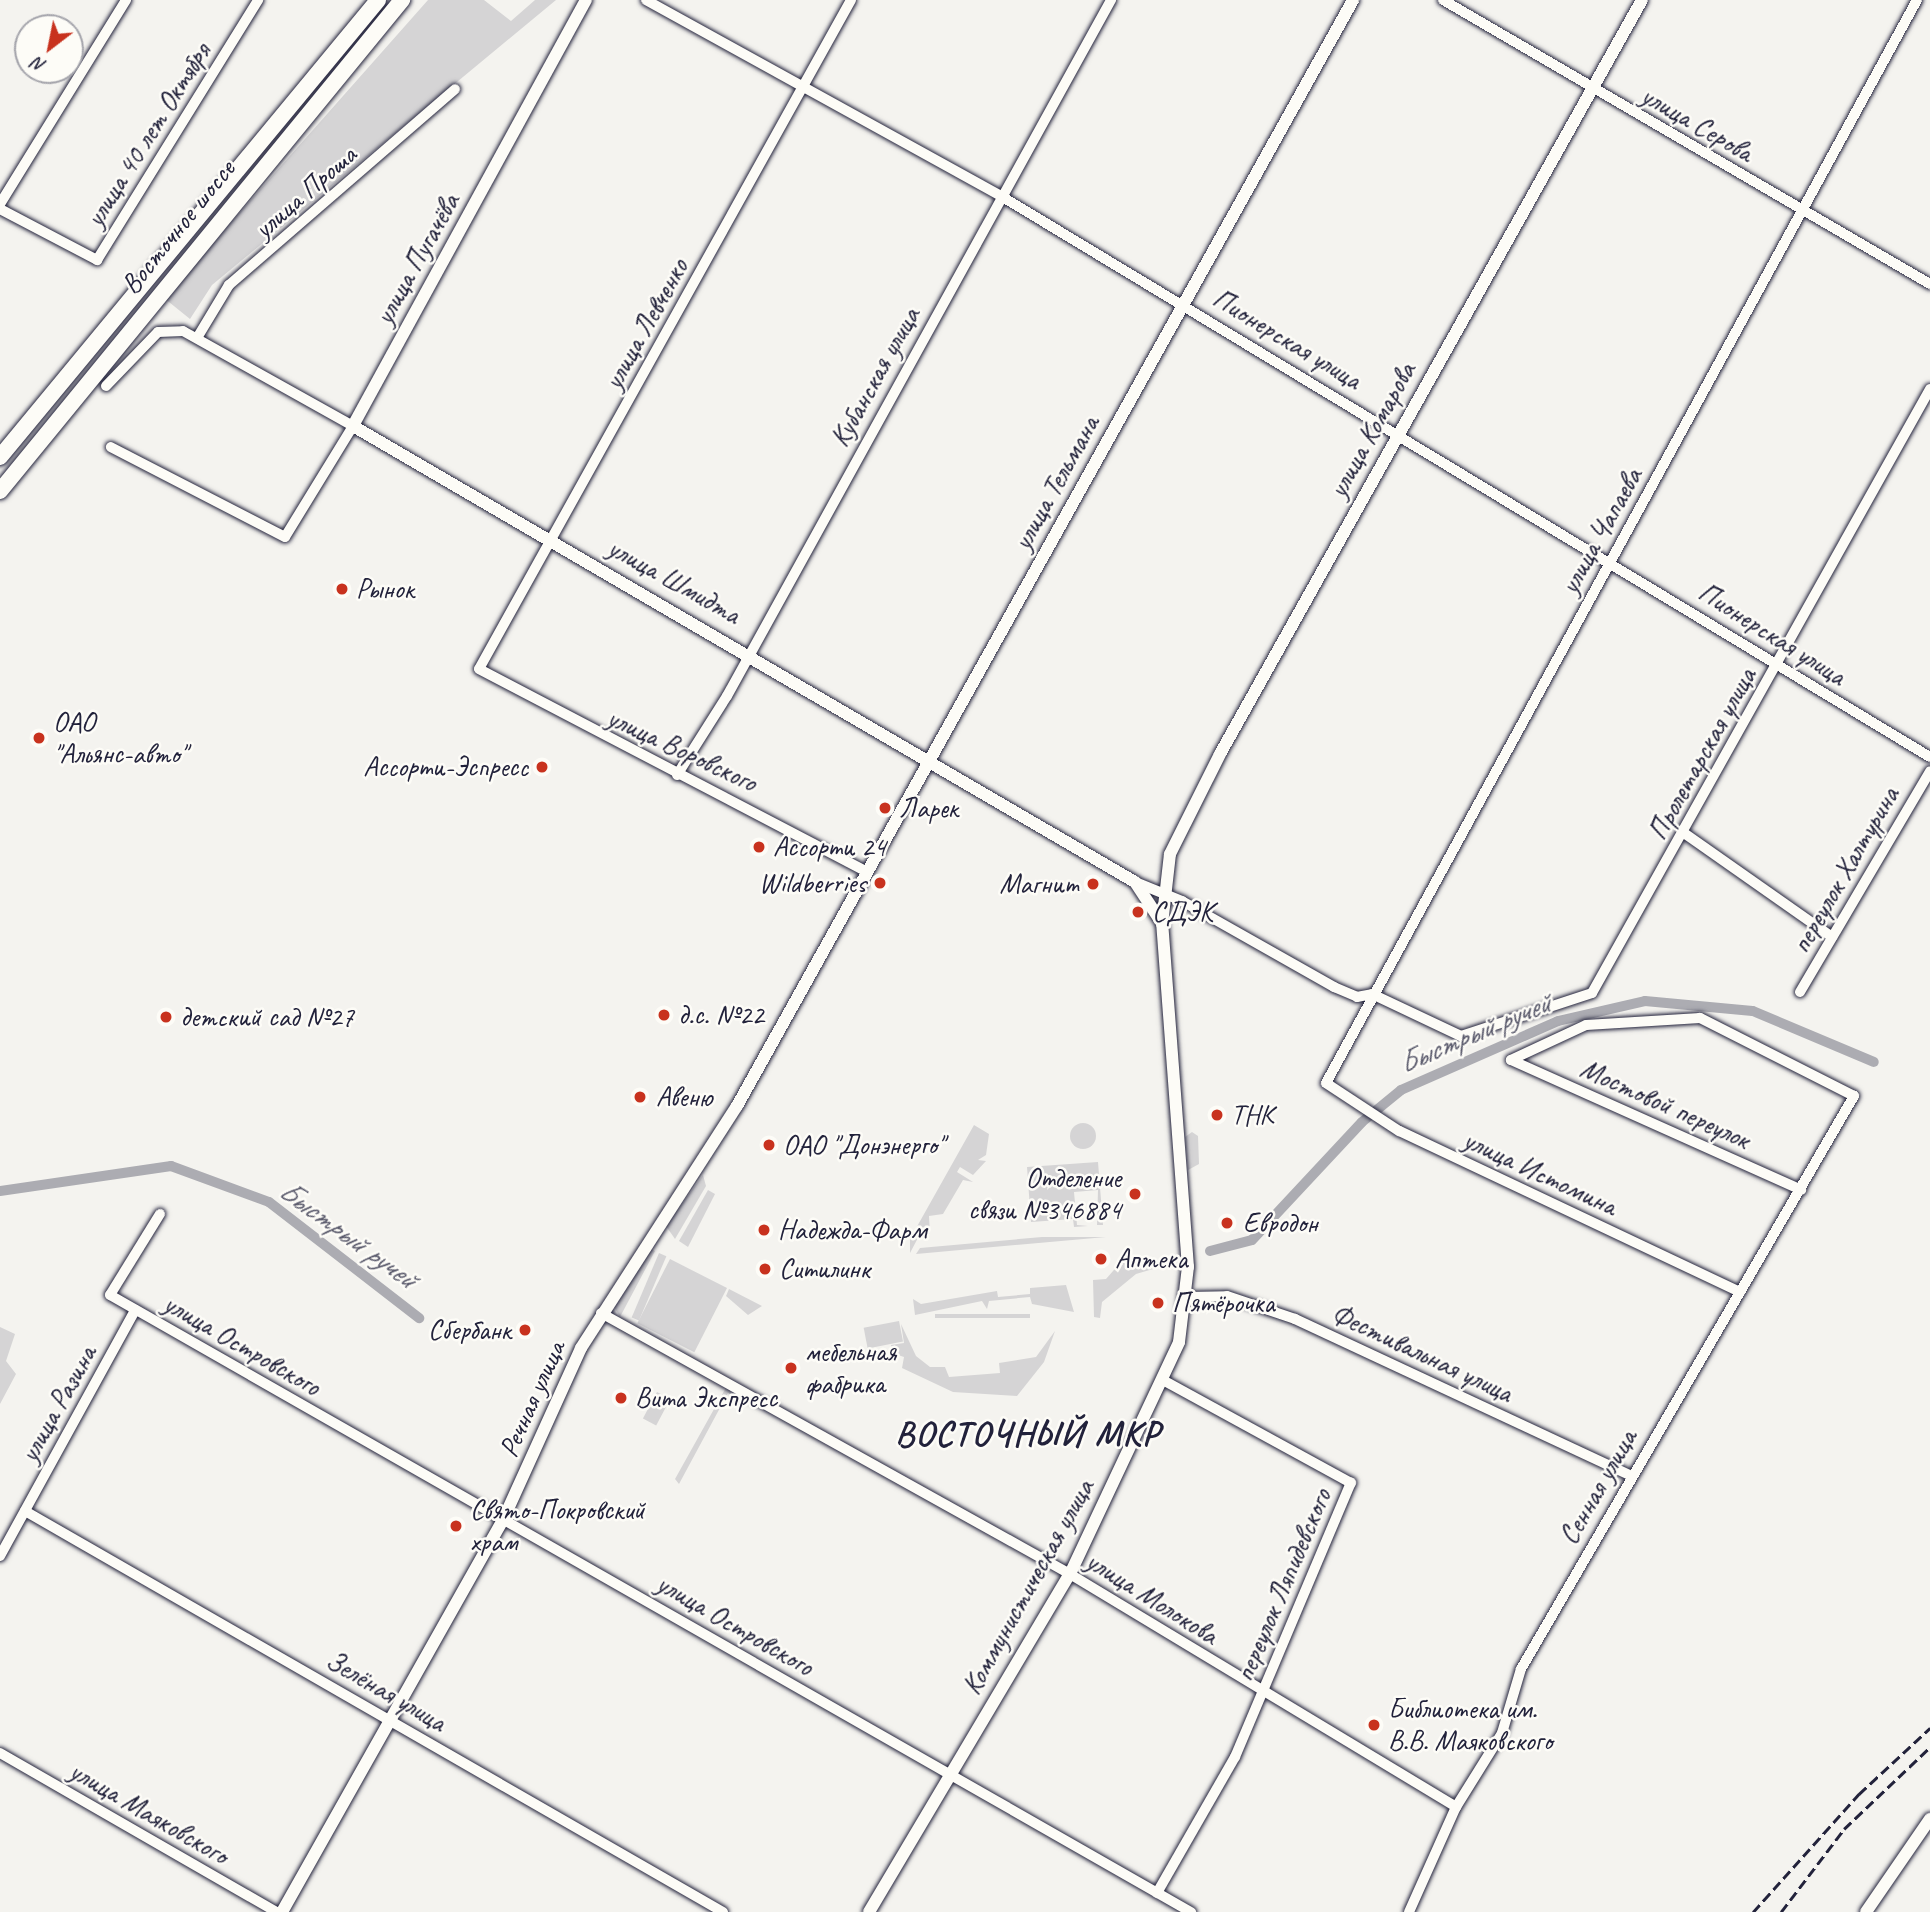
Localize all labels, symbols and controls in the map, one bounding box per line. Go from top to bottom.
north arrow [14,14,84,84]
street label: улица 40 лет Октября [77,35,219,235]
text: N [28,52,50,78]
street label: улица Серова [1635,79,1759,169]
street label: улица Проша [247,139,363,245]
street label: Восточное шоссе [113,153,243,301]
street label: улица Пугачёва [367,187,467,331]
street label: улица Левченко [596,252,696,396]
street label: Пионерская улица [1205,281,1369,397]
street label: Кубанская улица [822,300,928,454]
street label: улица Комарова [1321,356,1423,504]
street label: улица Тельмана [1006,411,1106,555]
street label: улица Чапаева [1553,462,1649,600]
street label: улица Шмидта [603,532,745,630]
place label: Рынок [356,572,414,606]
street label: Пионерская улица [1691,575,1853,693]
marker: Рынок [334,581,350,597]
street label: Пролетарская улица [1640,661,1764,847]
street label: улица Воровского [601,700,763,800]
place label: ОАО "Альянс-авто" [53,705,186,771]
marker: ОАО "Альянс-авто" [31,730,47,746]
place label: Ассорти-Эспресс [363,750,528,784]
marker: Ассорти-Эспресс [534,759,550,775]
street label: переулок Халтурина [1782,778,1908,962]
place label: Ларек [899,791,958,825]
marker: Ларек [877,800,893,816]
place label: Ассорти 24 [773,830,886,864]
marker: Ассорти 24 [751,839,767,855]
place label: Wildberries [759,866,866,900]
place label: Магнит [999,867,1079,901]
marker: Wildberries [872,875,888,891]
marker: Магнит [1085,876,1101,892]
place label: СДЭК [1152,895,1213,929]
marker: СДЭК [1130,904,1146,920]
water label: Быстрый ручей [1393,985,1555,1081]
place label: д.с. №22 [678,998,764,1032]
place label: детский сад №27 [180,1000,354,1034]
marker: д.с. №22 [656,1007,672,1023]
marker: детский сад №27 [158,1009,174,1025]
street label: Мостовой переулок [1575,1052,1755,1156]
place label: Авеню [656,1080,713,1114]
marker: Авеню [630,1087,650,1107]
place label: ТНК [1231,1098,1273,1132]
marker: ТНК [1209,1107,1225,1123]
street label: улица Истомина [1458,1123,1622,1223]
place label: ОАО "Донэнерго" [783,1128,944,1162]
marker: ОАО "Донэнерго" [761,1137,777,1153]
place label: Отделение связи №346884 [968,1161,1121,1227]
water label: Быстрый ручей [272,1172,424,1296]
marker: Отделение связи №346884 [1127,1186,1143,1202]
place label: Евродон [1243,1206,1318,1240]
place label: Надежда-Фарм [778,1213,926,1247]
marker: Евродон [1217,1213,1237,1233]
marker: Надежда-Фарм [756,1222,772,1238]
place label: Аптека [1115,1242,1187,1276]
marker: Аптека [1093,1251,1109,1267]
place label: Ситилинк [779,1252,870,1286]
marker: Ситилинк [757,1261,773,1277]
street label: улица Островского [156,1286,328,1404]
place label: Пятёрочка [1172,1286,1275,1320]
marker: Пятёрочка [1150,1295,1166,1311]
street label: Фестивальная улица [1325,1296,1519,1410]
place label: Сбербанк [428,1313,511,1347]
marker: Сбербанк [517,1322,533,1338]
place label: мебельная фабрика [805,1335,896,1401]
street label: Речная улица [492,1336,572,1462]
street label: улица Разина [12,1340,104,1468]
marker: мебельная фабрика [783,1360,799,1376]
place label: Вита Экспресс [635,1381,776,1415]
marker: Вита Экспресс [613,1390,629,1406]
district label: ВОСТОЧНЫЙ МКР [892,1413,1164,1455]
street label: Сенная улица [1552,1424,1644,1550]
street label: Коммунистическая улица [955,1473,1101,1701]
street label: переулок Ляпидевского [1227,1483,1339,1687]
place label: Свято-Покровский храм [470,1493,645,1559]
marker: Свято-Покровский храм [448,1518,464,1534]
street label: улица Молокова [1079,1544,1225,1652]
street label: улица Островского [649,1566,821,1684]
street label: Зелёная улица [319,1642,453,1740]
place label: Библиотека им. В.В. Маяковского [1388,1692,1552,1758]
marker: Библиотека им. В.В. Маяковского [1366,1717,1382,1733]
street label: улица Маяковского [63,1754,235,1872]

